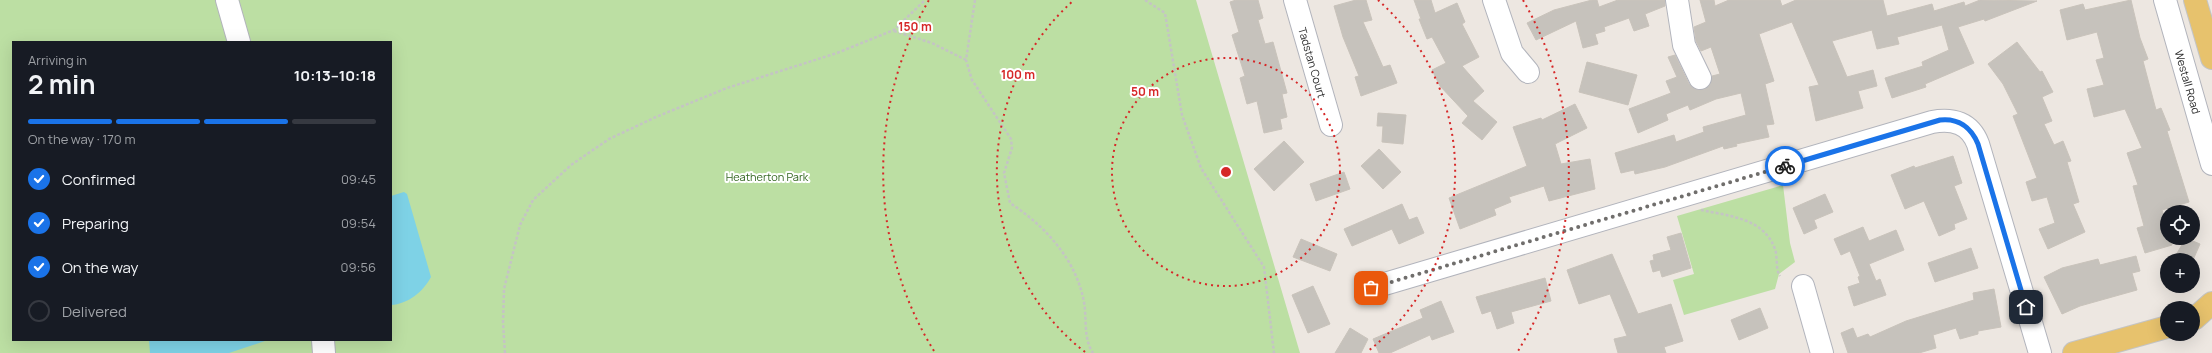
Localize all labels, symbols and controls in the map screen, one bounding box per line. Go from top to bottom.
text: 150 m [898,18,932,35]
street label: Tadstan Court [1296,25,1330,100]
street label: Westall Road [2172,48,2205,115]
text: Arriving in [28,51,87,69]
text: 10:13–10:18 [294,65,376,86]
text: 2 min [28,66,96,102]
text: 100 m [1001,66,1035,83]
text: 50 m [1131,83,1159,100]
text: On the way · 170 m [28,130,135,148]
courier [1765,146,1805,186]
icon: bike [1774,155,1796,177]
centre of rings [1219,165,1233,179]
icon: check [28,168,50,190]
text: Confirmed [62,169,135,190]
park label: Heatherton Park [726,169,809,184]
text: 09:45 [341,170,376,188]
map controls [2160,205,2200,341]
button: locate [2160,205,2200,245]
icon: check [28,212,50,234]
text: Preparing [62,213,129,234]
text: 09:54 [341,214,376,232]
button: + [2160,253,2200,293]
icon: check [28,256,50,278]
text: On the way [62,257,138,278]
text: 09:56 [341,258,376,276]
pin [1354,271,1388,305]
icon: bag [1360,277,1382,299]
pin [2009,290,2043,324]
icon: home [2015,296,2037,318]
text: Delivered [62,301,127,322]
button: − [2160,301,2200,341]

